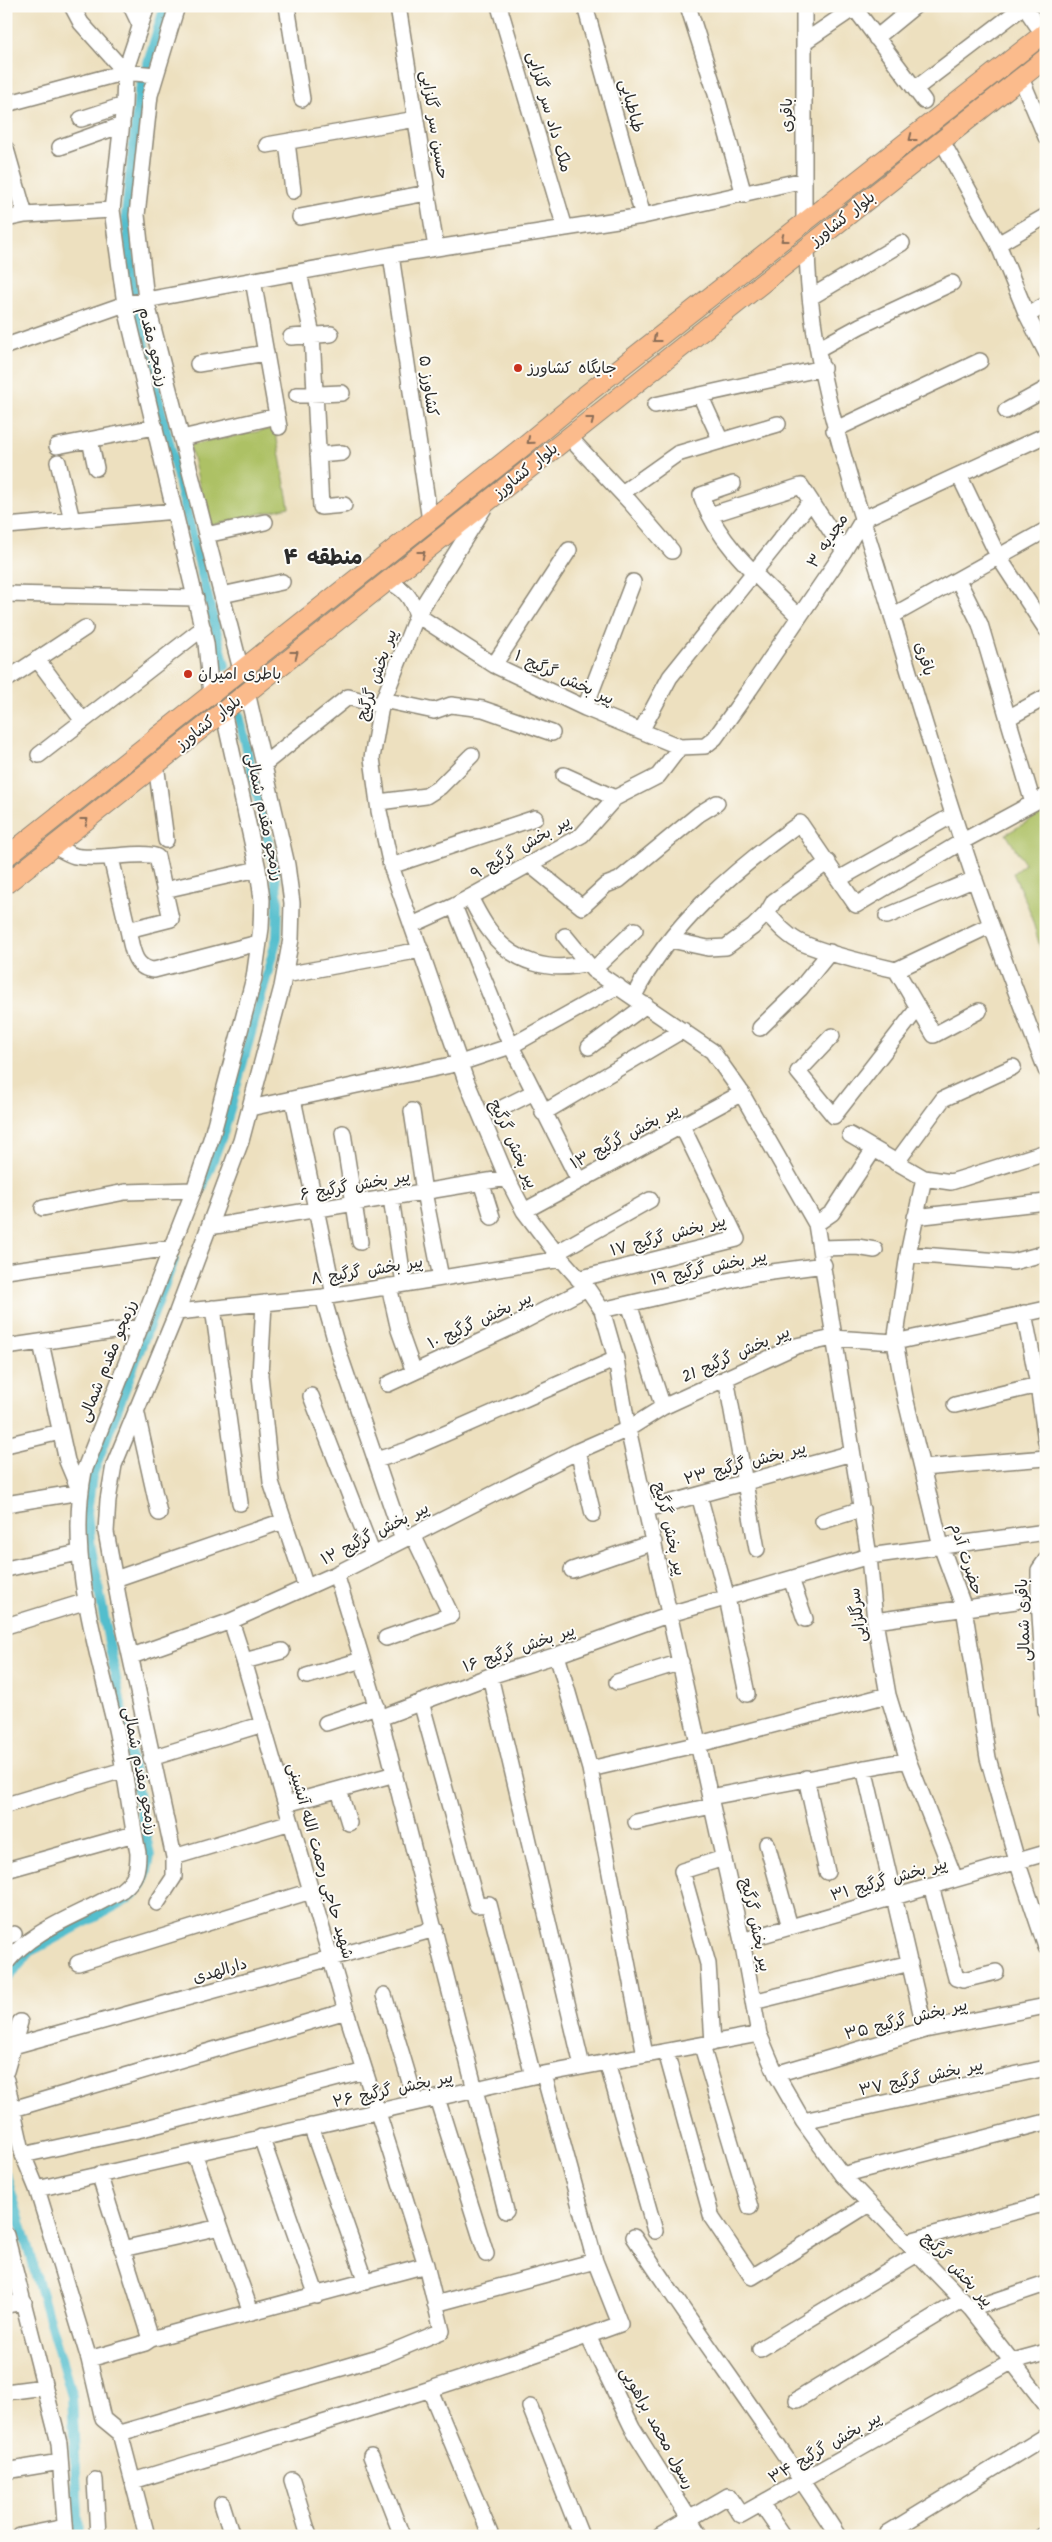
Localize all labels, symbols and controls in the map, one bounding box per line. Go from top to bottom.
street label: ملک داد سر گلزایی [520,49,578,175]
street label: حسین سر گلزایی [413,69,455,181]
street label: طباطبایی [612,76,650,136]
street label: باقری [775,98,800,132]
one-way arrow [908,133,917,142]
street label: بلوار کشاورز [803,185,881,254]
one-way arrow [781,234,790,242]
street label: رزمجو مقدم [131,304,175,390]
one-way arrow [653,334,662,342]
street label: کشاورز ۵ [411,354,445,418]
place label: جایگاه کشاورز [526,356,617,381]
marker: جایگاه کشاورز [512,362,524,374]
one-way arrow [585,416,594,425]
one-way arrow [526,436,535,445]
street label: بلوار کشاورز [487,437,564,506]
street label: مجدیه ۳ [801,509,855,573]
district label: منطقه ۴ [283,542,363,575]
one-way arrow [416,551,425,559]
street label: پیر بخش گرگیج [350,626,404,724]
street label: باقری [907,639,941,679]
street label: پیر بخش گرگیج ۱ [510,644,618,712]
one-way arrow [289,652,298,660]
place label: باطری امیران [198,662,281,687]
marker: باطری امیران [182,668,194,680]
street label: بلوار کشاورز [169,689,247,758]
street label: رزمجو مقدم شمالی [238,751,290,883]
street label: پیر بخش گرگیج ۹ [466,809,576,887]
one-way arrow [79,818,88,826]
street label: پیر بخش گرگیج [482,1095,544,1193]
street label: پیر بخش گرگیج ۱۳ [566,1098,684,1176]
street label: پیر بخش گرگیج ۶ [298,1164,412,1208]
street label: پیر بخش گرگیج ۱۷ [607,1209,729,1263]
street label: پیر بخش گرگیج ۱۹ [649,1244,769,1292]
street label: پیر بخش گرگیج ۸ [309,1250,425,1292]
street label: پیر بخش گرگیج ۱۰ [424,1286,536,1356]
street label: رزمجو مقدم شمالی [72,1296,144,1426]
street label: پیر بخش گرگیج 21 [678,1320,794,1390]
street label: پیر بخش گرگیج ۲۳ [681,1436,809,1492]
street label: پیر بخش گرگیج [646,1480,692,1578]
street label: پیر بخش گرگیج ۱۲ [317,1496,433,1572]
street label: حضرت آدم [943,1520,989,1598]
street label: باقری شمالی [1010,1578,1038,1662]
street label: سرگلزایی [842,1586,874,1644]
street label: پیر بخش گرگیج ۱۶ [459,1618,579,1680]
street label: رزمجو مقدم شمالی [115,1705,165,1837]
street label: شهید حاجی رحمت الله آنشینی [280,1760,360,1962]
street label: پیر بخش گرگیج ۳۱ [827,1851,951,1909]
street label: پیر بخش گرگیج [733,1876,777,1974]
street label: دارالهدی [190,1951,250,1991]
street label: پیر بخش گرگیج ۳۵ [842,1993,970,2047]
street label: پیر بخش گرگیج ۳۷ [857,2053,985,2103]
street label: پیر بخش گرگیج ۲۶ [331,2065,455,2115]
street label: پیر بخش گرگیج [915,2227,999,2313]
street label: رسول محمد براهویی [613,2362,701,2494]
street label: پیر بخش گرگیج ۳۴ [764,2405,886,2491]

